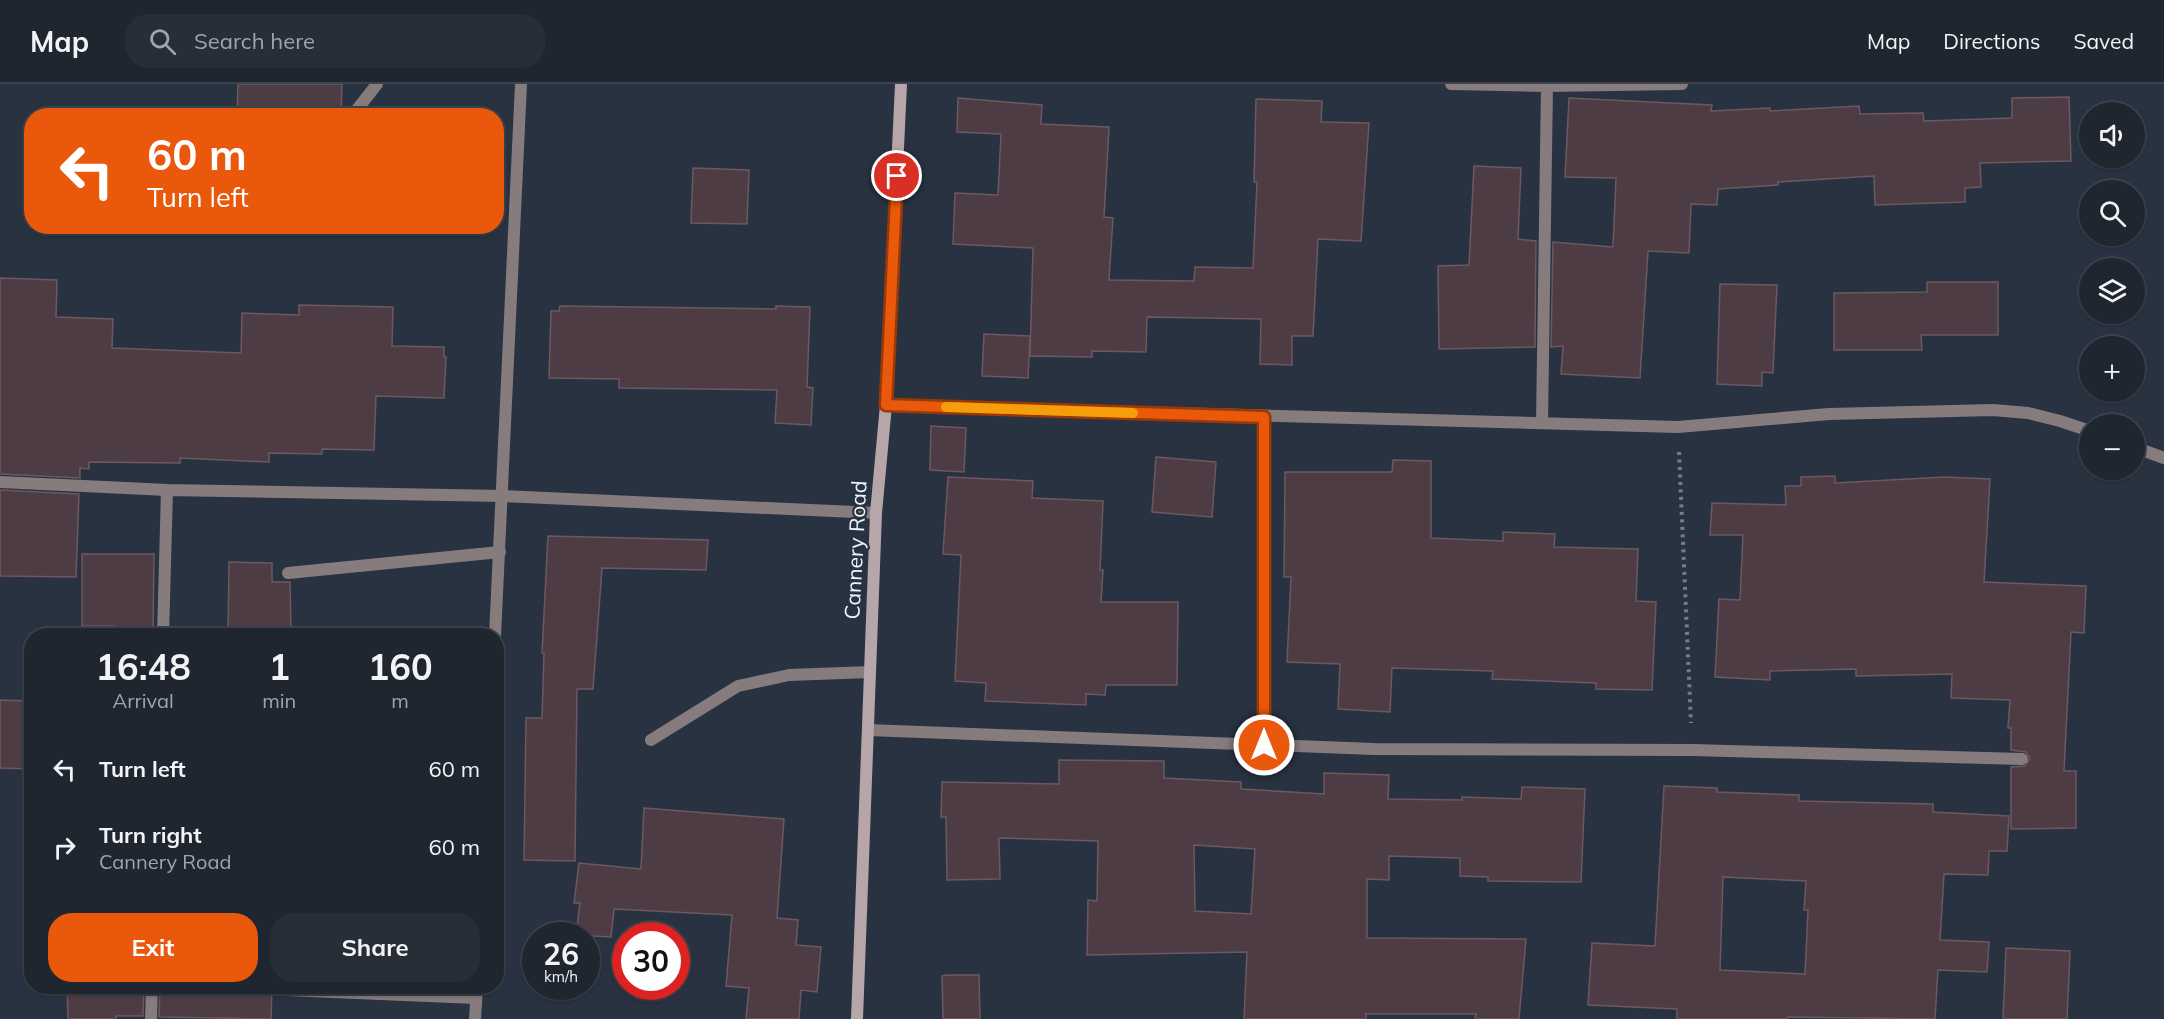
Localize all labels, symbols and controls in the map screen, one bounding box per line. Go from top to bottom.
search box [125,14,545,68]
text: Map [30,24,89,59]
icon: search [146,25,179,58]
text: Search here [194,27,315,55]
text: Map [1867,28,1910,54]
text: Directions [1943,28,2040,54]
text: Saved [2073,28,2134,54]
map controls [2079,102,2145,480]
button: sound [2079,102,2145,168]
text: 60 m [147,128,247,181]
icon: left [48,132,126,210]
pin [871,150,922,201]
icon: arrive [880,159,913,192]
text: Turn left [147,180,249,214]
button: search [2079,180,2145,246]
button: layers [2079,258,2145,324]
button: + [2079,336,2145,402]
button: − [2079,414,2145,480]
street label: Cannery Road [838,480,872,620]
text: 16:48 [95,644,191,689]
text: 1 [268,644,290,689]
text: 160 [368,644,433,689]
text: Arrival [113,688,174,713]
text: min [262,688,296,713]
text: m [391,688,409,713]
position arrow [1232,713,1296,777]
icon: left [48,753,81,786]
text: Turn left [99,755,186,783]
text: 60 m [429,755,480,783]
text: Turn right [99,821,202,849]
icon: right [48,831,81,864]
text: 60 m [429,833,480,861]
text: Cannery Road [99,849,231,874]
button: Exit [48,913,258,982]
button: Share [270,913,480,982]
speed limit sign: 30 [612,922,690,1000]
text: 26 [543,935,579,973]
text: km/h [544,967,578,986]

